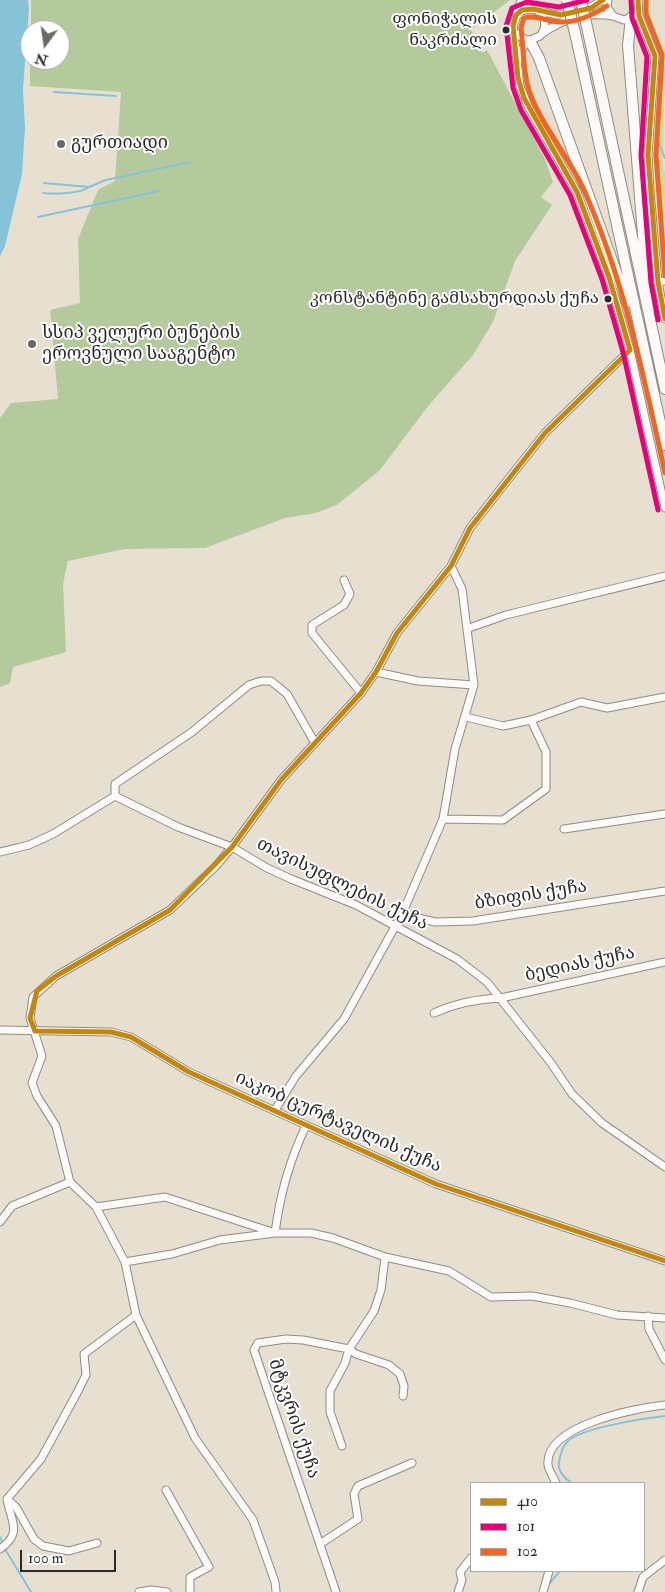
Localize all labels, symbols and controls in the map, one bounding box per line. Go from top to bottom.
place label: ფონიჭალის ნაკრძალი [392,10,497,50]
north arrow [20,20,70,70]
marker: ფონიჭალის ნაკრძალი [501,25,511,35]
text: N [33,49,50,69]
place label: გურთიადი [71,133,168,155]
marker: გურთიადი [55,138,67,150]
place label: კონსტანტინე გამსახურდიას ქუჩა [310,289,599,309]
marker: კონსტანტინე გამსახურდიას ქუჩა [603,294,613,304]
place label: სსიპ ველური ბუნების ეროვნული სააგენტო [42,323,240,366]
marker: სსიპ ველური ბუნების ეროვნული სააგენტო [26,338,38,350]
street label: თავისუფლების ქუჩა [253,834,431,936]
street label: ბზიფის ქუჩა [473,876,589,916]
street label: ბედიას ქუჩა [523,943,637,987]
street label: იაკობ ცურტაველის ქუჩა [232,1068,444,1178]
street label: მტკვრის ქუჩა [262,1356,324,1482]
legend [470,1482,645,1572]
text: 410 [517,1492,538,1511]
text: 101 [517,1517,535,1536]
scale bar [22,1540,119,1572]
text: 102 [517,1542,538,1561]
text: 100 m [28,1549,63,1568]

